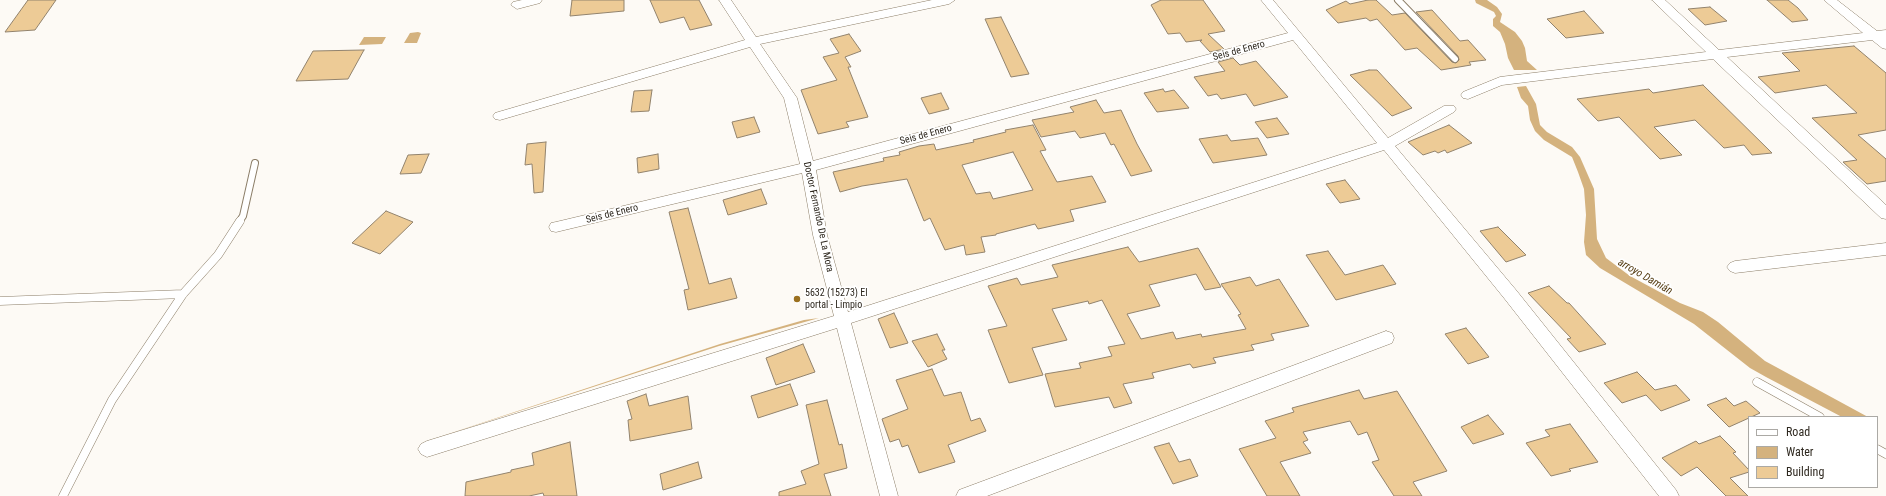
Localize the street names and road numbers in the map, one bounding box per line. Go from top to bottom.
street label: Seis de Enero [1212,38,1266,64]
street label: Seis de Enero [899,122,953,148]
street label: Doctor Fernando De La Mora [800,161,836,273]
street label: Seis de Enero [585,202,639,226]

